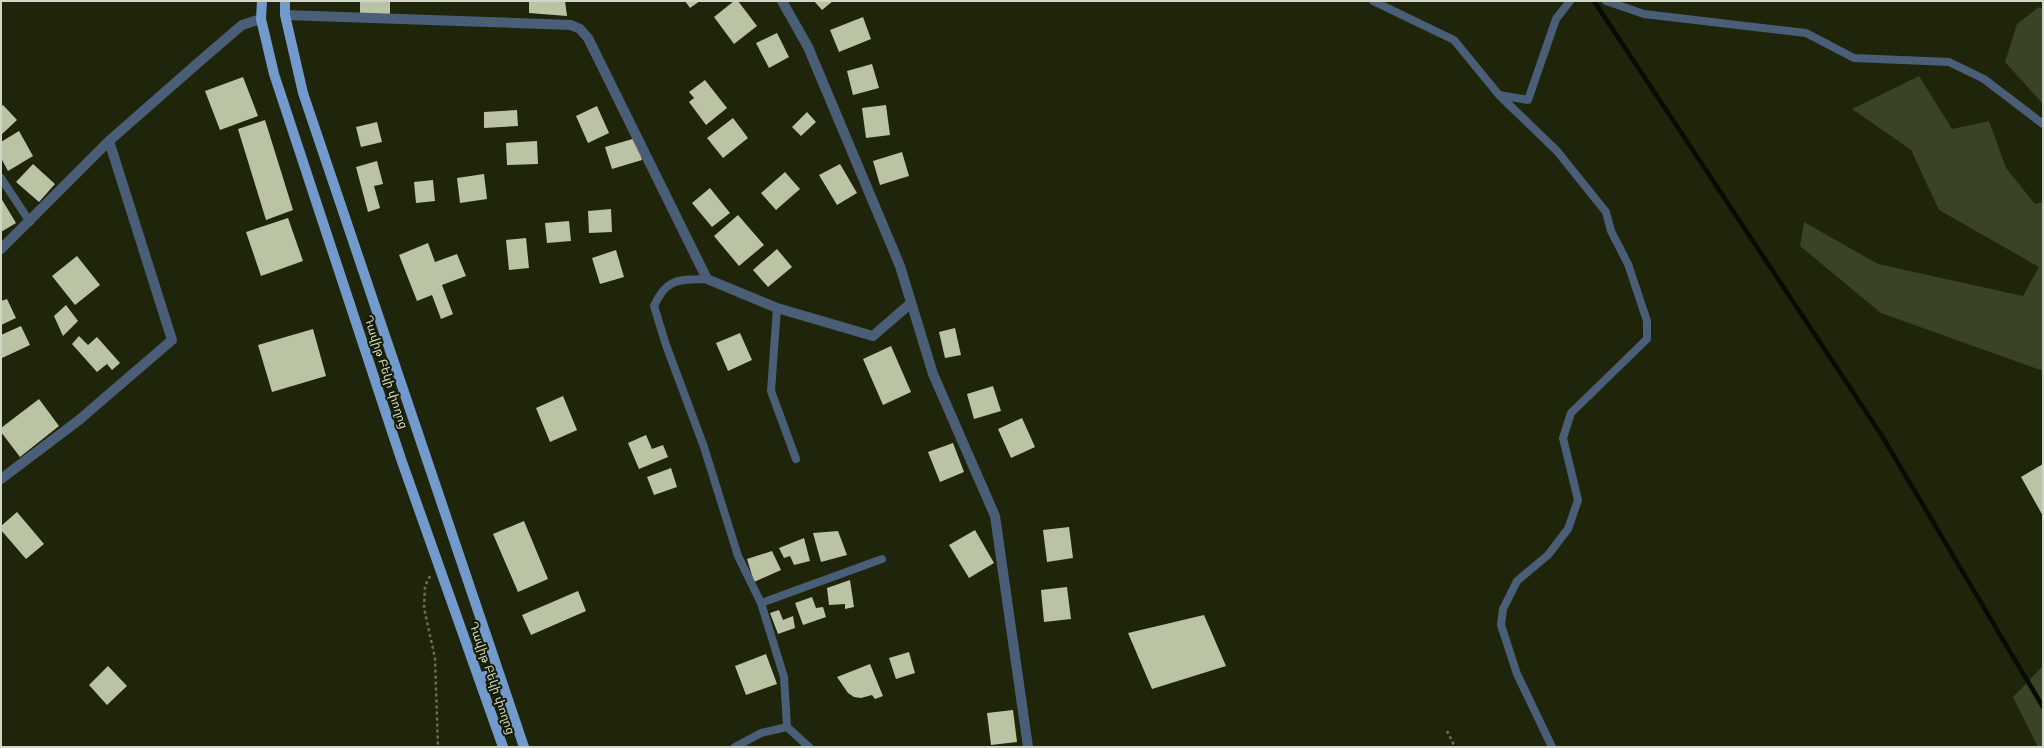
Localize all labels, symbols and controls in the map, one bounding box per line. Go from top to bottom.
street label: Դավիթ Բեկի փողոց [361,313,411,431]
street label: Դավիթ Բեկի փողոց [466,620,518,736]

